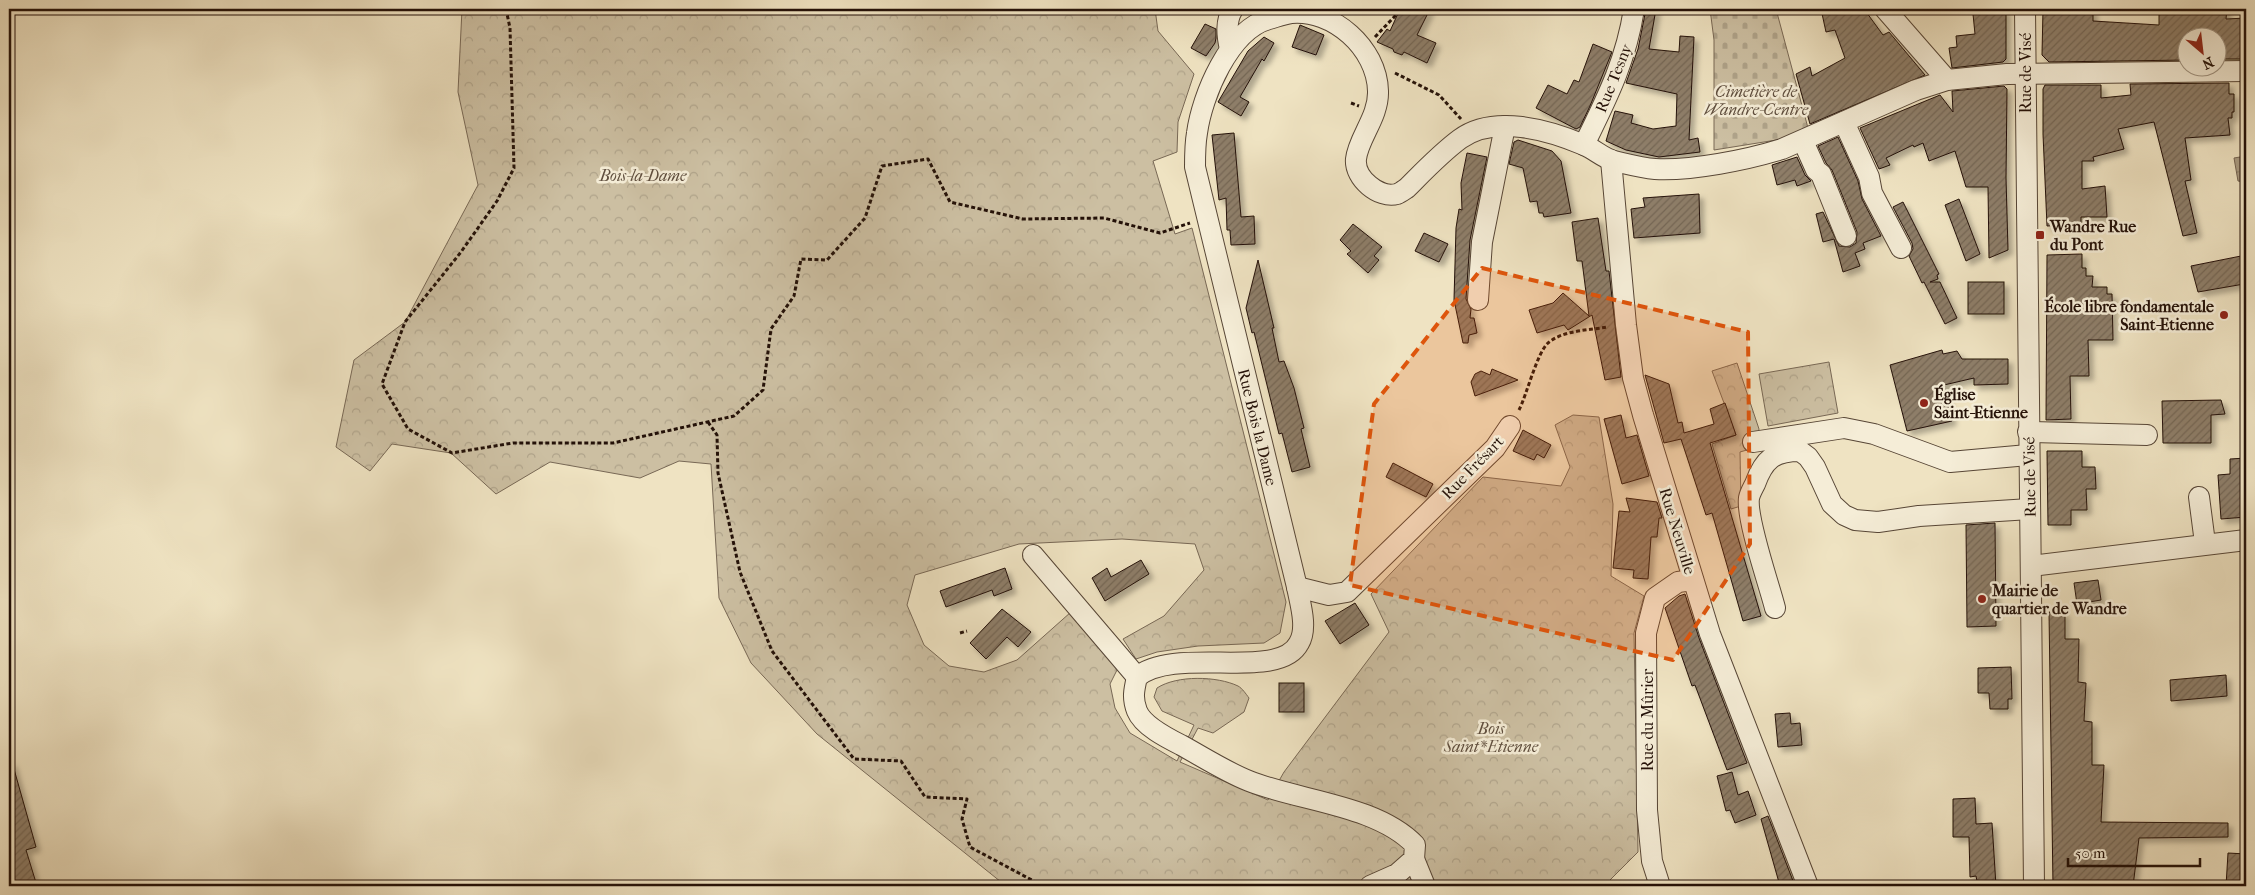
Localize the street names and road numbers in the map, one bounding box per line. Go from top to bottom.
street label: Rue de Visé [2016,33,2035,113]
street label: Rue Tesny [1591,41,1636,115]
street label: Rue Bois la Dame [1234,367,1281,488]
street label: Rue Frésart [1437,431,1507,503]
street label: Rue de Visé [2019,436,2040,517]
street label: Rue Neuville [1655,485,1700,577]
street label: Rue du Mûrier [1638,669,1657,771]

